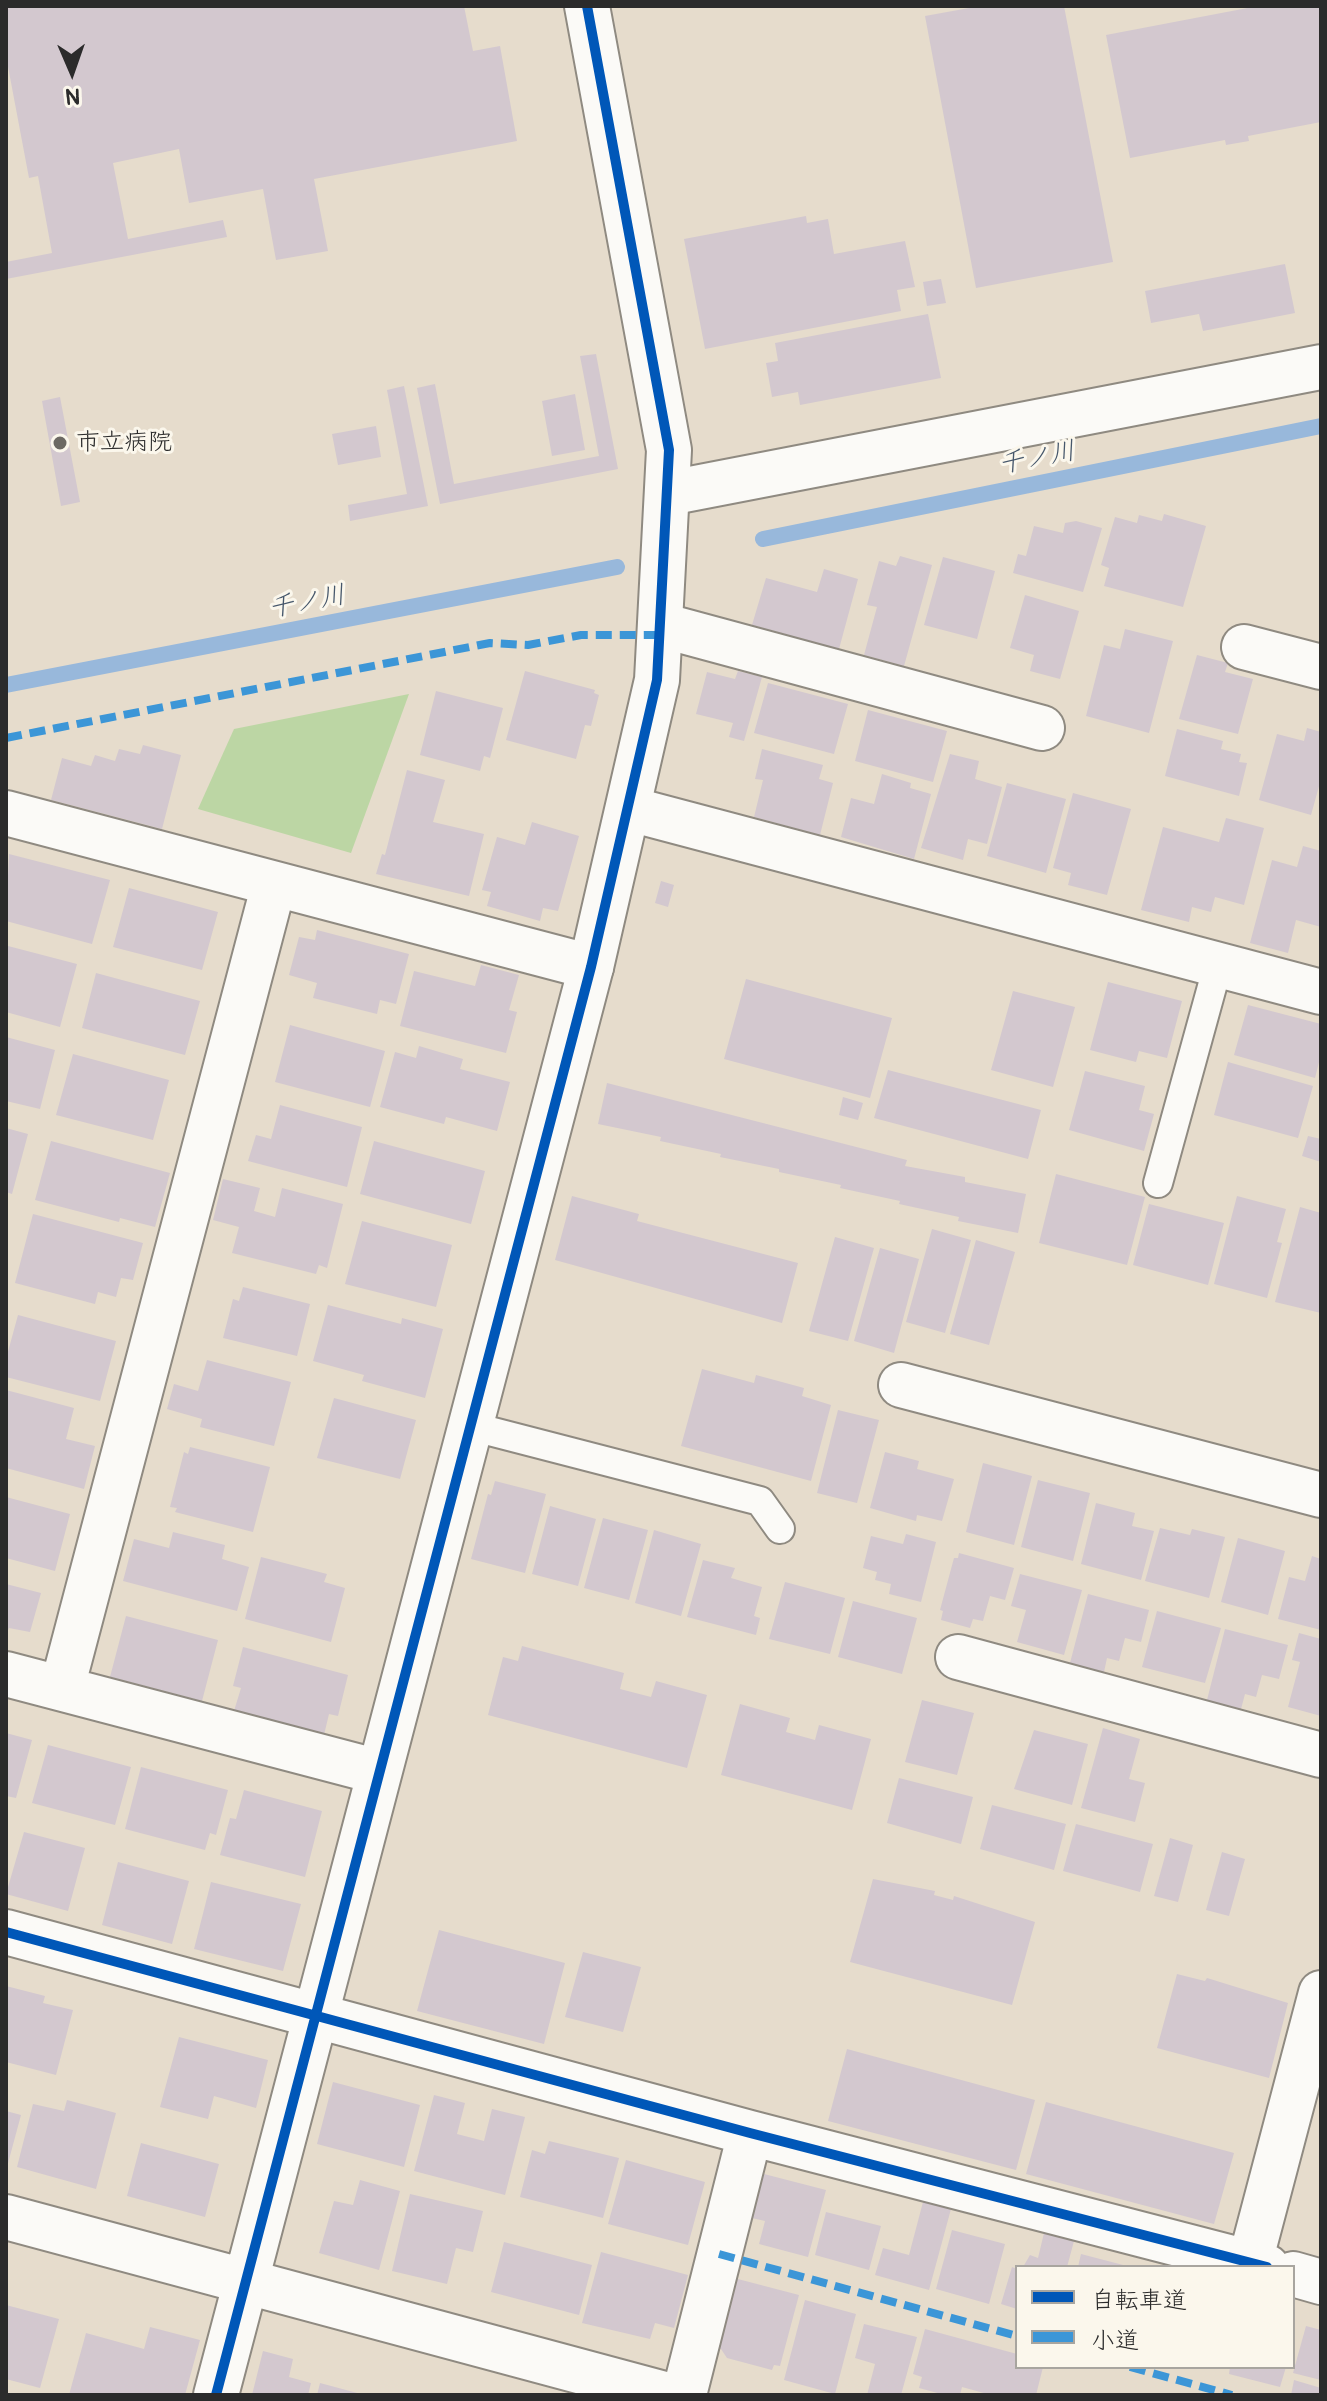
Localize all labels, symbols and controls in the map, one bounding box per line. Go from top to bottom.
north arrow [32,32,112,112]
text: N [65,82,81,110]
place label: 市立病院 [76,429,172,457]
marker: 市立病院 [51,434,69,452]
water label: 千ノ川 [996,436,1078,482]
water label: 千ノ川 [266,580,348,626]
legend [1015,2265,1295,2369]
text: 自転車道 [1091,2286,1187,2315]
text: 小道 [1091,2326,1139,2355]

